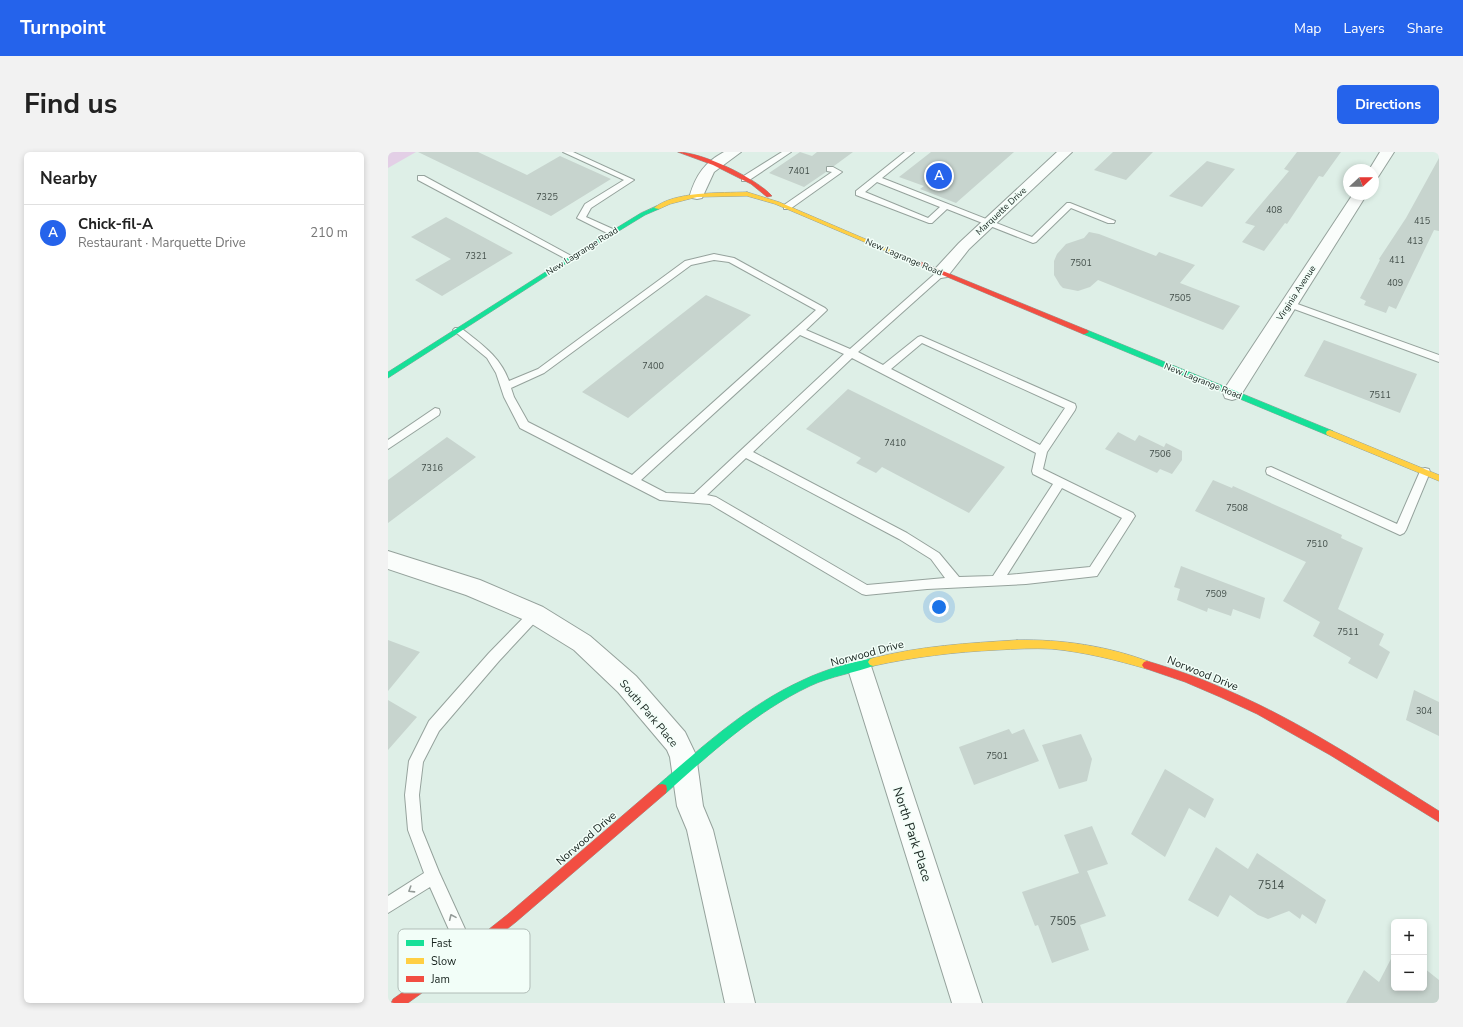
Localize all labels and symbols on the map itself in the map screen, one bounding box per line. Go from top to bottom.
pin: A [926,161,952,191]
north arrow [1343,164,1379,200]
house number: 7401 [788,165,810,177]
street label: Marquette Drive [973,184,1029,238]
house number: 7325 [536,191,558,203]
house number: 408 [1266,204,1282,216]
house number: 415 [1414,215,1430,227]
street label: New Lagrange Road [544,224,620,278]
street label: New Lagrange Road [864,235,944,279]
house number: 413 [1407,235,1423,247]
house number: 7321 [465,250,487,262]
house number: 411 [1389,254,1405,266]
house number: 7501 [1070,257,1092,269]
street label: Virginia Avenue [1273,263,1319,324]
house number: 409 [1387,277,1403,289]
house number: 7505 [1169,292,1191,304]
house number: 7400 [642,360,664,372]
street label: New Lagrange Road [1162,360,1244,402]
house number: 7511 [1369,389,1391,401]
house number: 7410 [884,437,906,449]
house number: 7506 [1149,448,1171,460]
house number: 7316 [421,462,443,474]
house number: 7508 [1226,502,1248,514]
house number: 7510 [1306,538,1328,550]
house number: 7509 [1205,588,1227,600]
your location [929,597,949,617]
house number: 7511 [1337,626,1359,638]
street label: Norwood Drive [829,636,906,670]
street label: Norwood Drive [1165,652,1241,695]
street label: South Park Place [616,676,681,750]
house number: 304 [1416,705,1433,717]
house number: 7501 [986,750,1008,762]
street label: North Park Place [888,785,936,884]
street label: Norwood Drive [553,808,620,869]
house number: 7514 [1258,878,1285,893]
one-way arrow [408,886,415,893]
one-way arrow [448,914,456,921]
house number: 7505 [1050,914,1077,929]
legend [398,929,530,993]
text: Fast [431,936,452,951]
text: Slow [431,954,456,969]
text: Jam [430,972,450,987]

